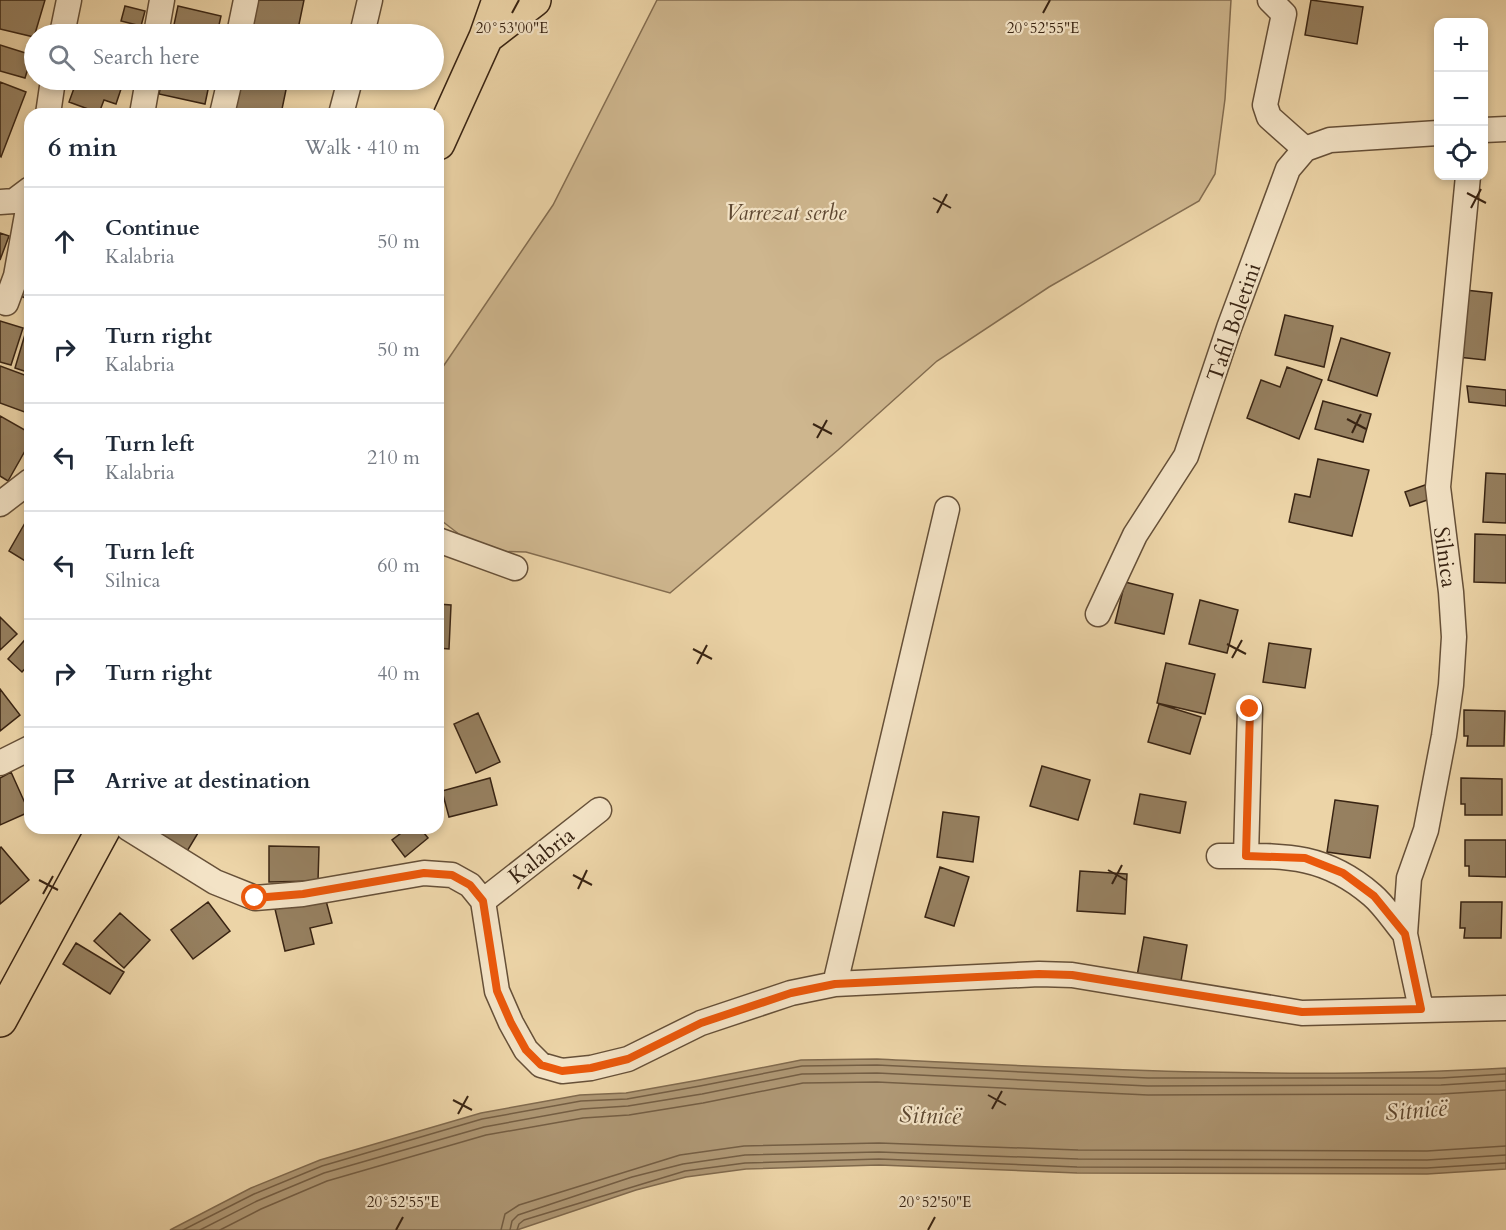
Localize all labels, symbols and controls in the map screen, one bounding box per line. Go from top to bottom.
text: 20°53'00"E [476,18,548,38]
text: 20°52'55"E [1007,18,1079,38]
map controls [1434,18,1488,180]
button: + [1434,18,1488,72]
search box [24,24,444,90]
icon: search [45,41,78,74]
text: Search here [93,42,200,72]
button: − [1434,72,1488,126]
button: locate [1434,126,1488,180]
text: 6 min [48,130,117,165]
text: Walk · 410 m [305,134,420,161]
park label: Varrezat serbe [726,198,847,228]
text: Continue [105,213,200,243]
icon: ahead [48,225,81,258]
text: 50 m [377,228,420,255]
text: Kalabria [105,243,175,270]
street label: Tafil Boletini [1200,259,1268,386]
text: Turn right [105,321,212,351]
icon: right [48,333,81,366]
text: 50 m [377,336,420,363]
text: Kalabria [105,351,175,378]
text: Turn left [105,429,194,459]
icon: left [48,441,81,474]
text: 210 m [367,444,420,471]
text: Kalabria [105,459,175,486]
street label: Silnica [1426,525,1464,590]
text: Turn left [105,537,194,567]
icon: left [48,549,81,582]
text: 60 m [377,552,420,579]
text: Silnica [105,567,161,594]
icon: right [48,657,81,690]
text: Turn right [105,658,212,688]
text: 40 m [377,660,420,687]
route end [1236,695,1262,721]
icon: arrive [48,765,81,798]
text: Arrive at destination [105,766,310,796]
street label: Kalabria [502,820,581,891]
route start [241,884,267,910]
water label: Sitnicë [1384,1091,1450,1130]
water label: Sitnicë [899,1098,963,1133]
text: 20°52'55"E [367,1192,439,1212]
text: 20°52'50"E [899,1192,971,1212]

